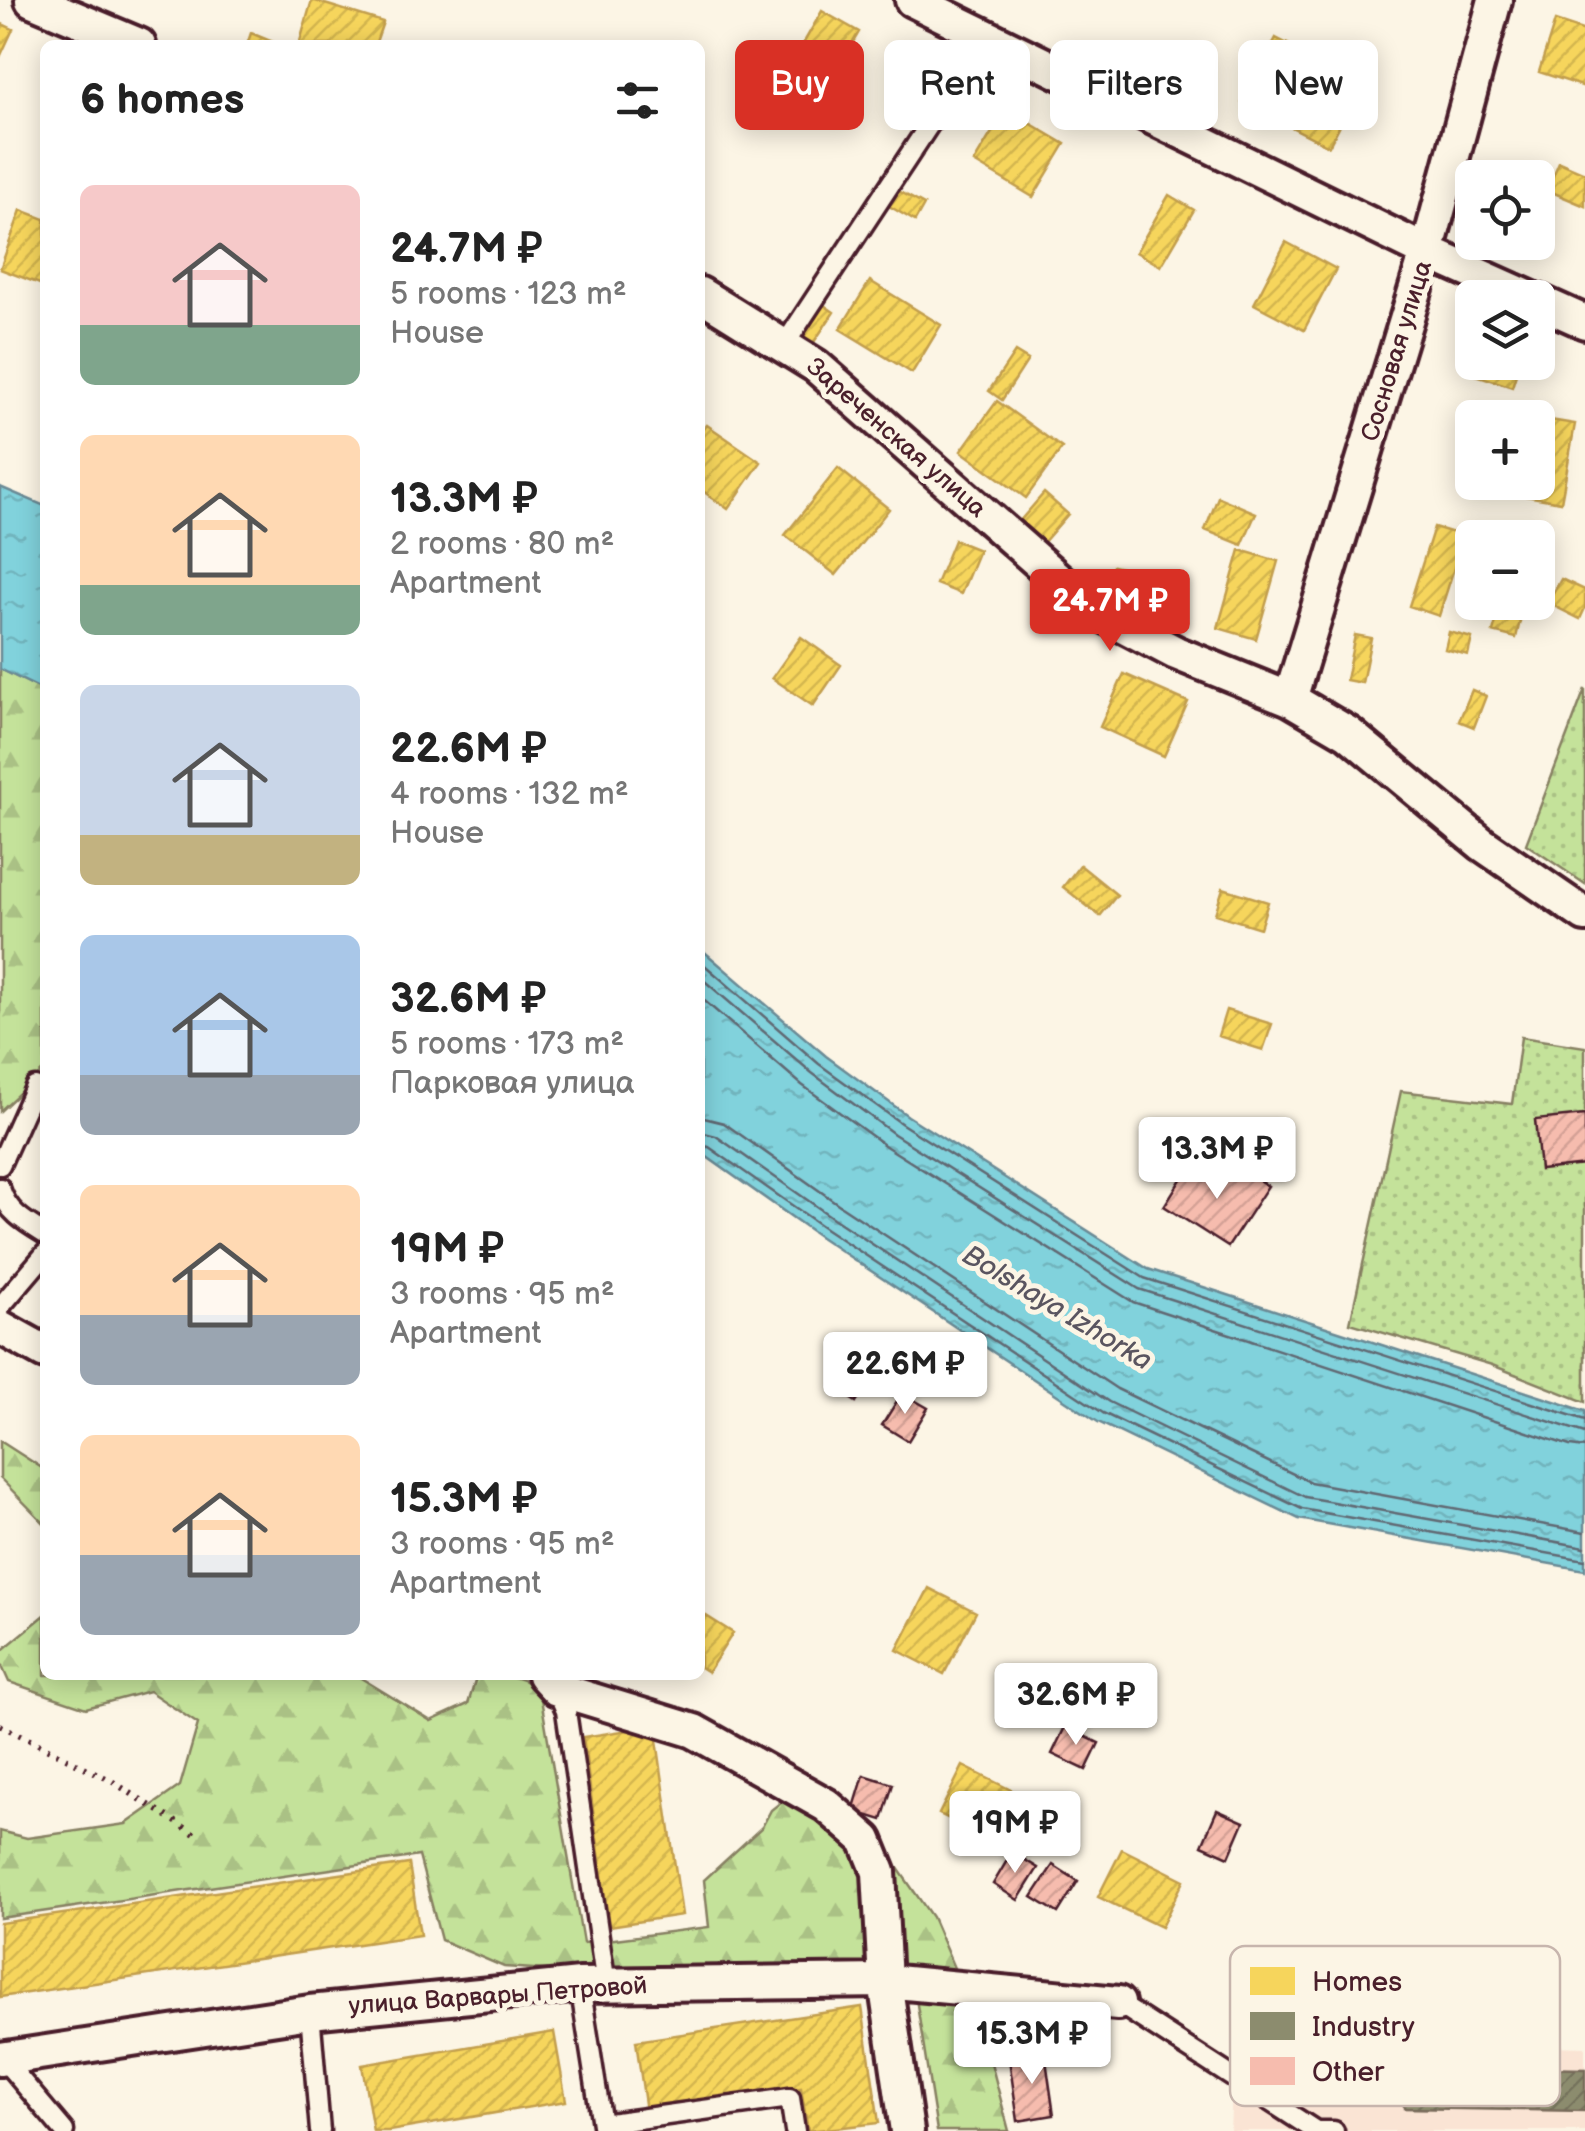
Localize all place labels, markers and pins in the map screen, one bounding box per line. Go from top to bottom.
pin: 24.7M ₽ [1018,569,1202,654]
pin: 13.3M ₽ [1125,1117,1309,1202]
pin: 22.6M ₽ [813,1332,997,1417]
pin: 32.6M ₽ [984,1663,1168,1748]
pin: 19M ₽ [945,1791,1085,1876]
pin: 15.3M ₽ [940,2002,1124,2087]

